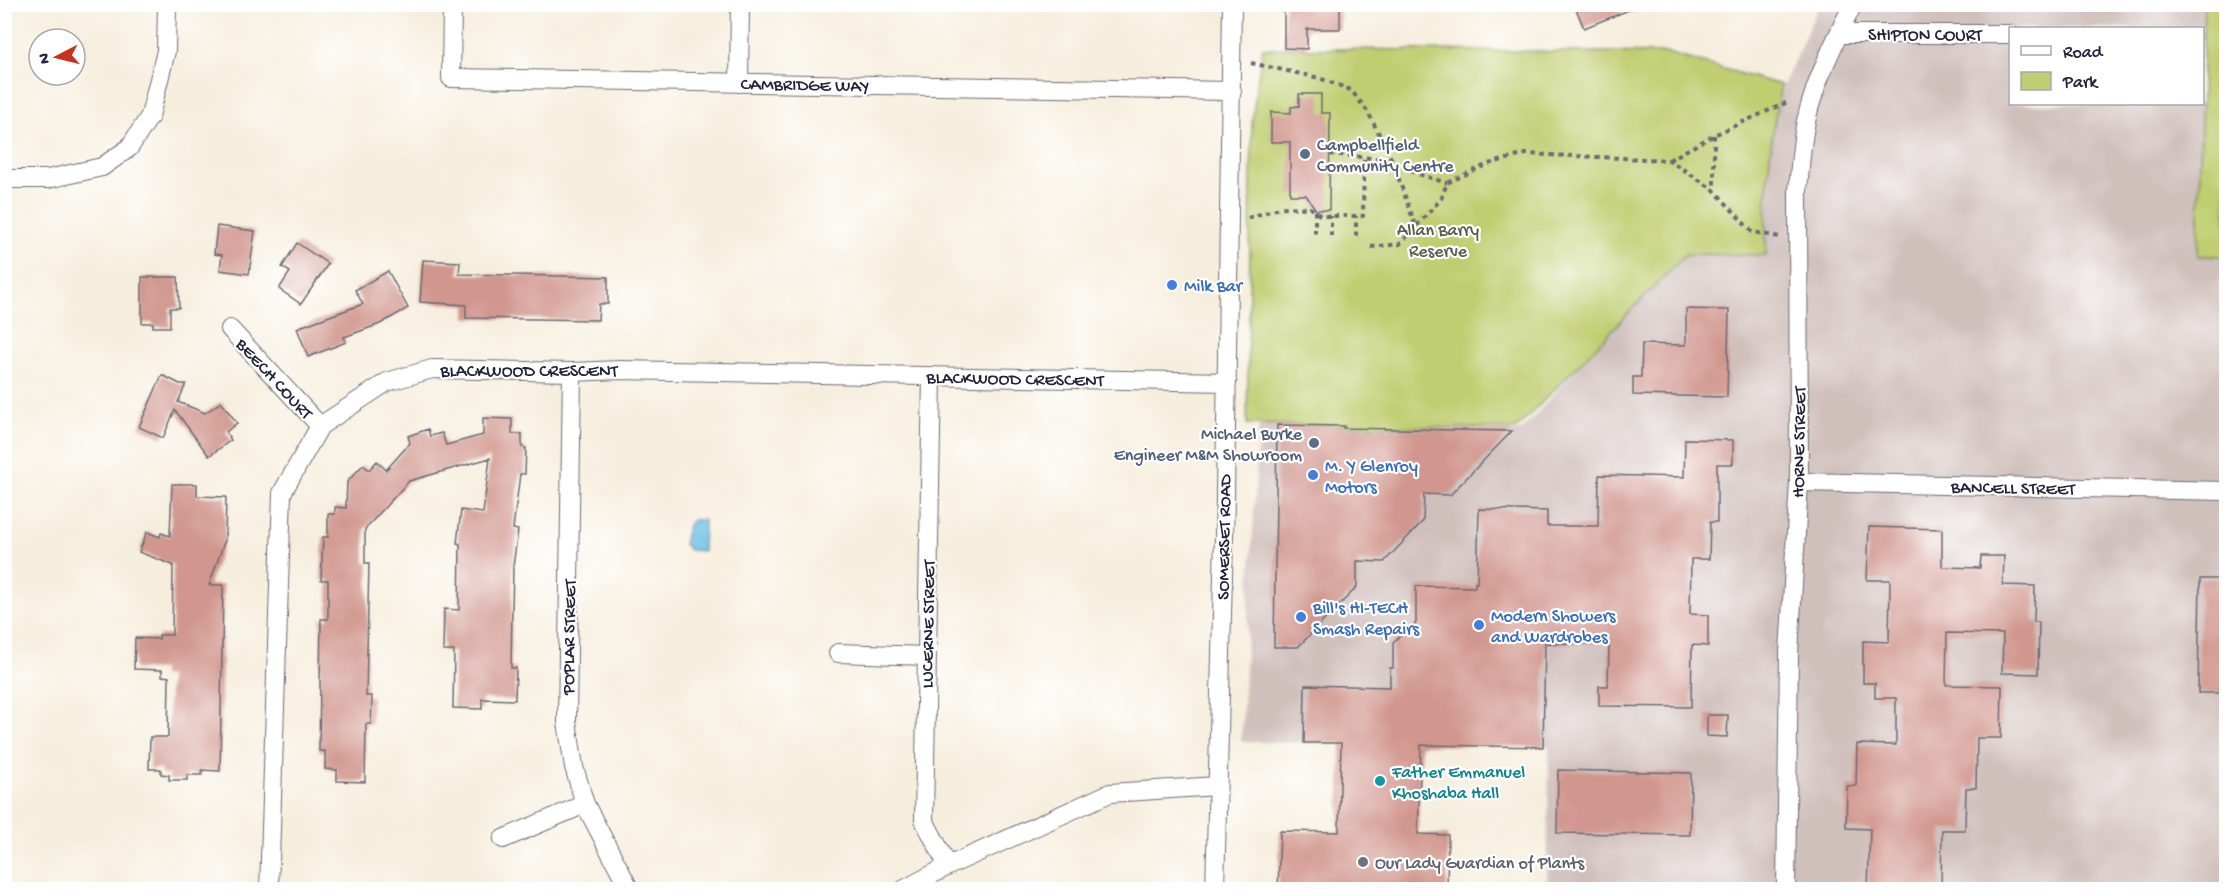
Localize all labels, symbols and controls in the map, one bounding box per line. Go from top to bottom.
street label: SHIPTON COURT [1868,26,1983,47]
north arrow [27,27,87,87]
legend [2009,27,2204,105]
text: Road [2063,43,2104,64]
text: N [35,52,56,65]
text: Park [2062,73,2099,94]
street label: CAMBRIDGE WAY [740,75,869,98]
place label: Campbellfield Community Centre [1317,136,1454,178]
marker: Campbellfield Community Centre [1298,147,1312,161]
park label: Allan Barry Reserve [1397,221,1479,263]
place label: Milk Bar [1184,277,1244,298]
marker: Milk Bar [1165,278,1179,292]
street label: BEECH COURT [230,334,317,425]
street label: BLACKWOOD CRESCENT [439,362,619,383]
street label: BLACKWOOD CRESCENT [925,368,1105,393]
street label: HORNE STREET [1789,385,1812,498]
place label: Michael Burke Engineer M&M Showroom [1114,425,1303,467]
marker: Michael Burke Engineer M&M Showroom [1307,436,1321,450]
place label: M. Y Glenroy Motors [1325,457,1418,499]
marker: M. Y Glenroy Motors [1306,468,1320,482]
street label: SOMERSET ROAD [1214,474,1237,600]
street label: BANCELL STREET [1950,478,2076,501]
street label: LUCERNE STREET [918,558,941,689]
street label: POPLAR STREET [559,578,582,696]
place label: Bill's HI-TECH Smash Repairs [1312,599,1421,641]
place label: Modern Showers and Wardrobes [1491,607,1617,649]
marker: Bill's HI-TECH Smash Repairs [1294,610,1308,624]
marker: Modern Showers and Wardrobes [1472,618,1486,632]
place label: Father Emmanuel Khoshaba Hall [1391,763,1525,805]
marker: Father Emmanuel Khoshaba Hall [1373,774,1387,788]
place label: Our Lady Guardian of Plants [1375,854,1586,875]
marker: Our Lady Guardian of Plants [1356,855,1370,869]

